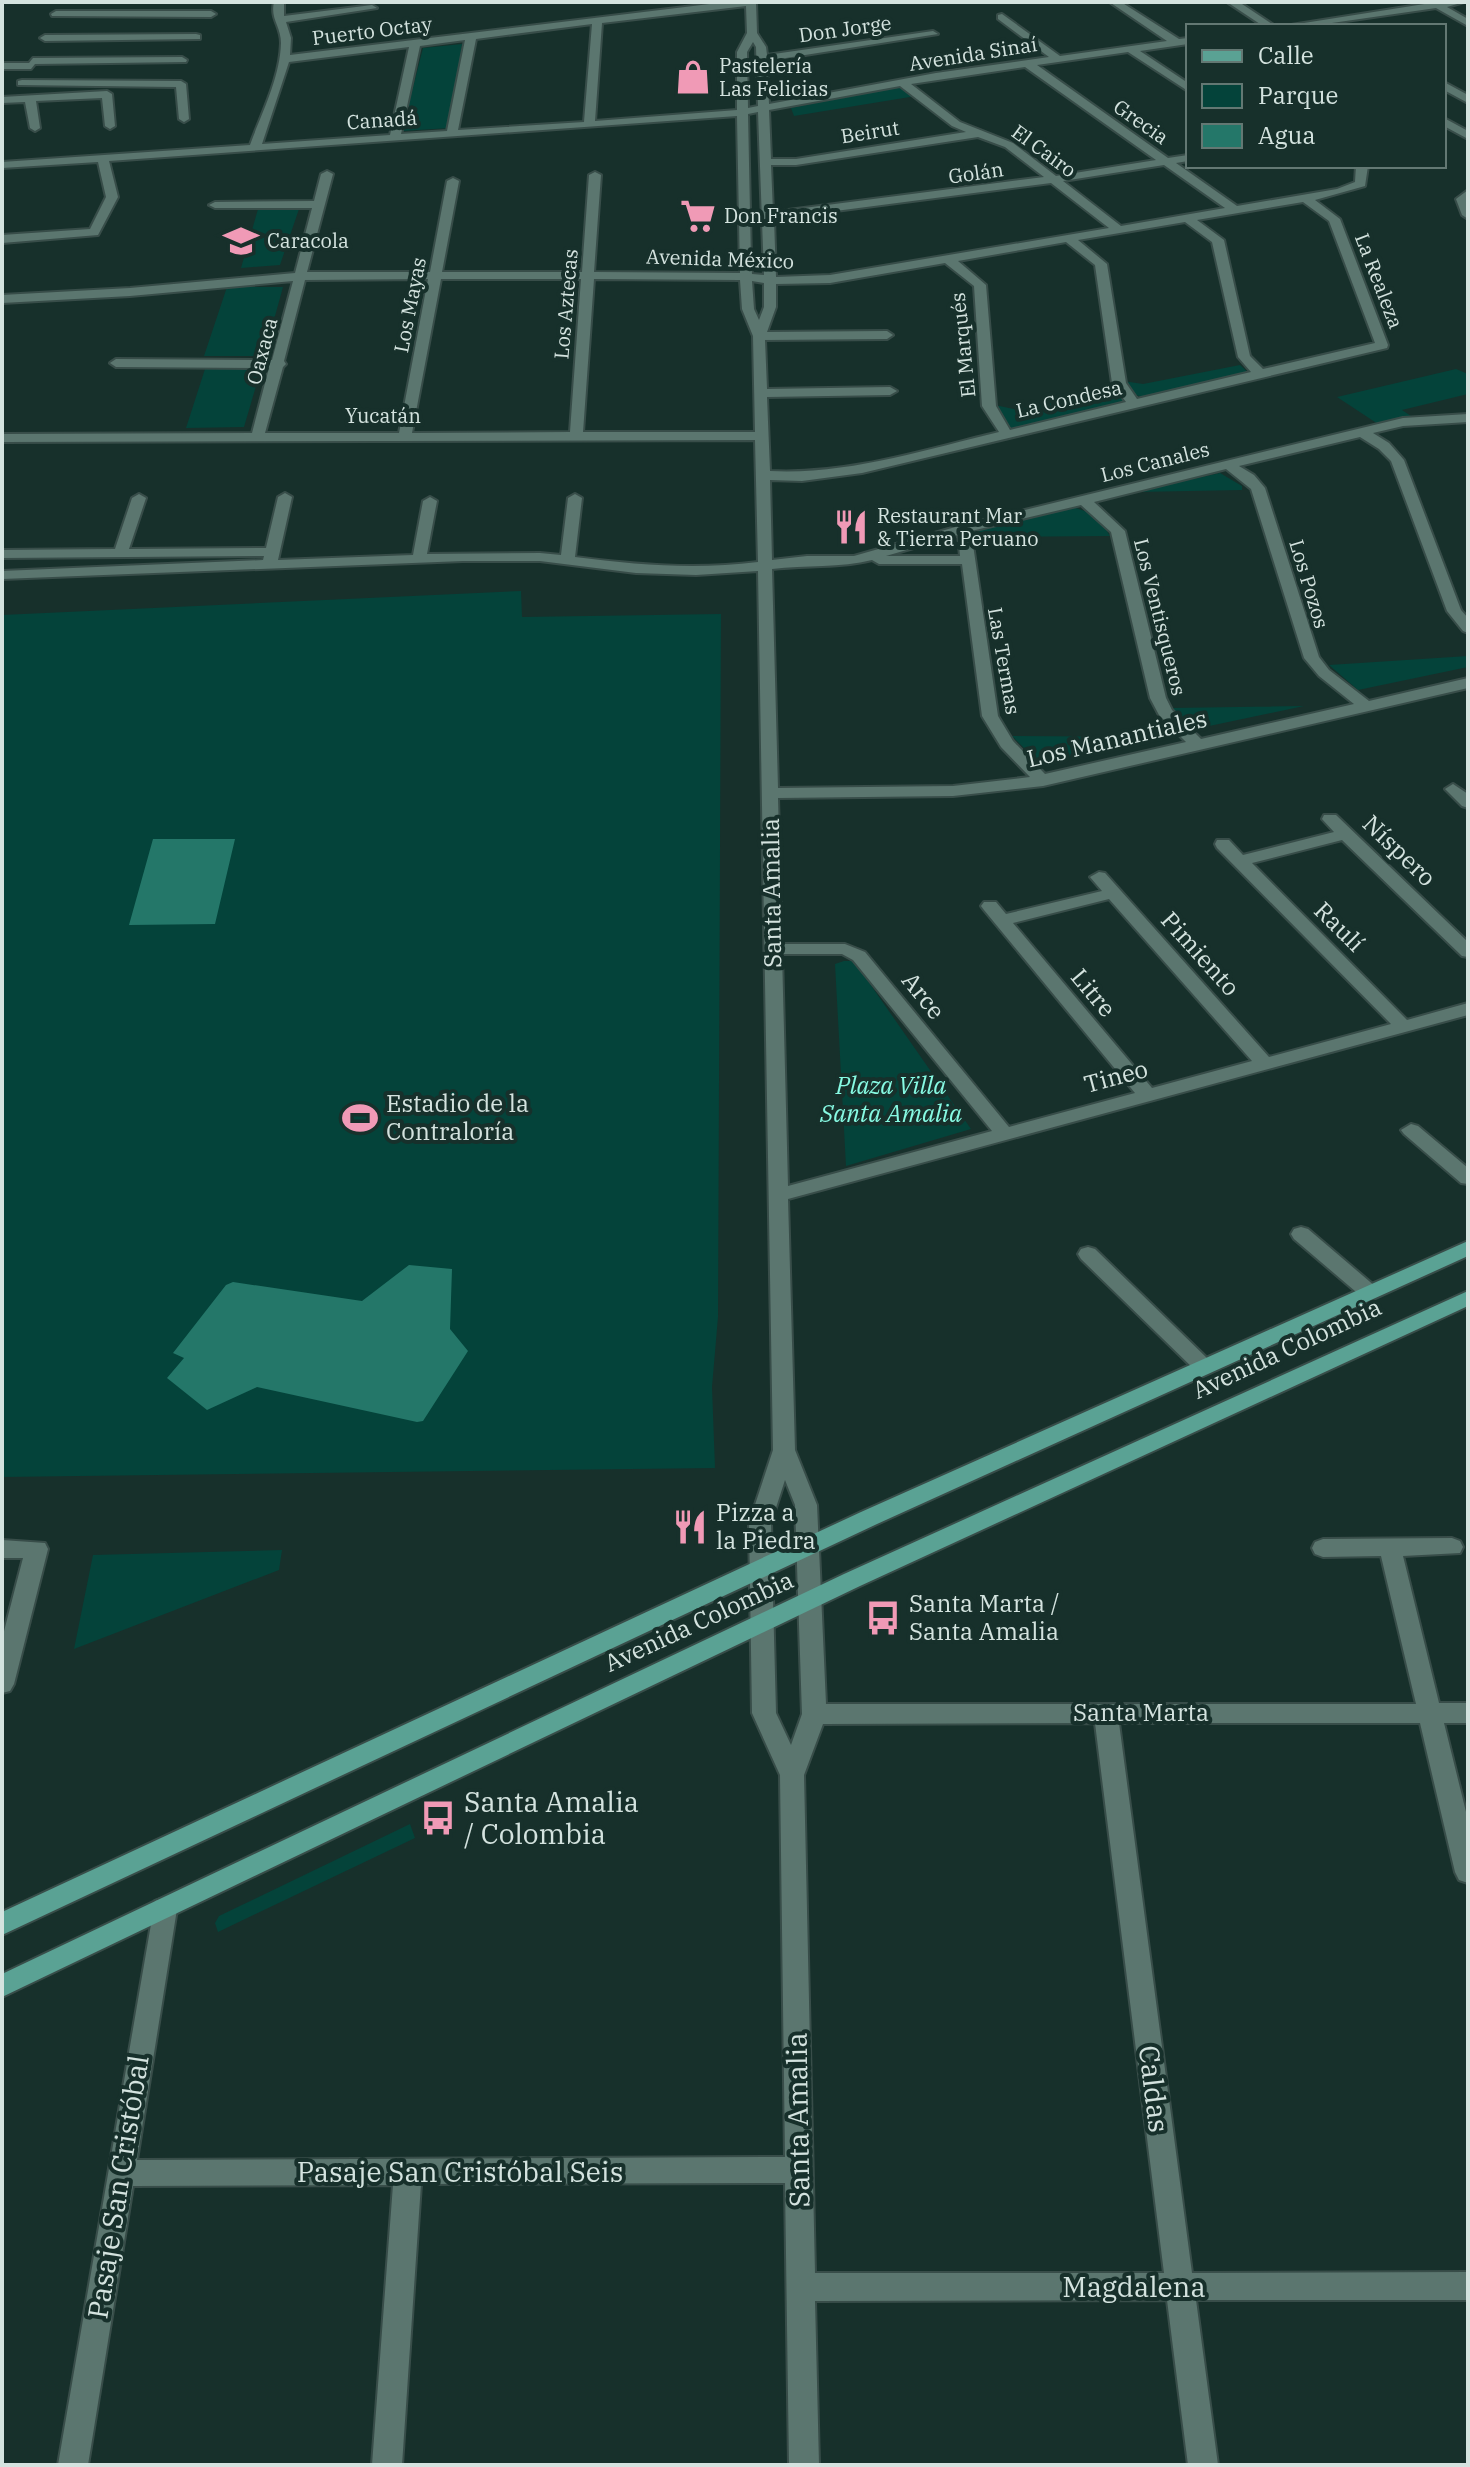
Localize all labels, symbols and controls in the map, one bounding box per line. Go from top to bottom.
street label: Don Jorge [797,9,893,48]
street label: Puerto Octay [310,10,434,51]
legend [1186,24,1446,168]
street label: Avenida Sinaí [907,30,1039,77]
text: Calle [1258,39,1314,71]
place label: Pastelería Las Felicias [719,52,828,102]
shop icon: Pastelería Las Felicias [674,58,712,96]
text: Parque [1258,79,1338,111]
street label: Grecia [1108,93,1174,150]
street label: Canadá [346,104,418,135]
street label: Beirut [839,114,901,149]
street label: El Cairo [1007,118,1082,183]
text: Agua [1258,119,1315,151]
street label: Golán [947,155,1005,190]
supermarket icon: Don Francis [679,197,717,235]
place label: Don Francis [724,202,838,229]
school or university icon: Caracola [222,222,260,260]
place label: Caracola [267,227,349,254]
street label: La Realeza [1349,229,1410,332]
street label: Avenida México [646,242,794,275]
street label: Los Aztecas [547,248,584,360]
street label: Los Mayas [387,255,432,355]
street label: El Marqués [944,291,981,399]
street label: Oaxaca [240,314,283,387]
street label: La Condesa [1013,373,1125,424]
street label: Yucatán [345,402,421,429]
street label: Los Canales [1098,435,1212,488]
place label: Restaurant Mar & Tierra Peruano [877,502,1039,552]
restaurant icon: Restaurant Mar & Tierra Peruano [832,508,870,546]
street label: Los Ventisqueros [1128,535,1193,698]
street label: Los Pozos [1283,536,1336,632]
street label: Las Termas [982,605,1027,717]
street label: Los Manantiales [1024,702,1210,774]
street label: Níspero [1356,808,1443,893]
street label: Santa Amalia [754,818,788,968]
street label: Raulí [1308,894,1372,958]
street label: Pimiento [1154,904,1247,1002]
street label: Litre [1064,961,1123,1023]
street label: Arce [895,965,953,1026]
street label: Tineo [1080,1052,1151,1100]
park label: Plaza Villa Santa Amalia [819,1069,962,1129]
place label: Estadio de la Contraloría [386,1087,529,1147]
sports icon: Estadio de la Contraloría [341,1099,379,1137]
street label: Avenida Colombia [1187,1290,1386,1406]
place label: Pizza a la Piedra [716,1496,816,1556]
restaurant icon: Pizza a la Piedra [671,1508,709,1546]
street label: Avenida Colombia [599,1563,798,1679]
place label: Santa Marta / Santa Amalia [909,1587,1060,1647]
bus stop icon: Santa Marta / Santa Amalia [864,1599,902,1637]
street label: Santa Marta [1073,1696,1209,1728]
place label: Santa Amalia / Colombia [464,1783,639,1852]
bus stop icon: Santa Amalia / Colombia [419,1799,457,1837]
street label: Santa Amalia [777,2032,818,2208]
street label: Caldas [1131,2043,1178,2135]
street label: Pasaje San Cristóbal [78,2053,157,2321]
street label: Pasaje San Cristóbal Seis [297,2153,623,2190]
street label: Magdalena [1062,2268,1206,2305]

